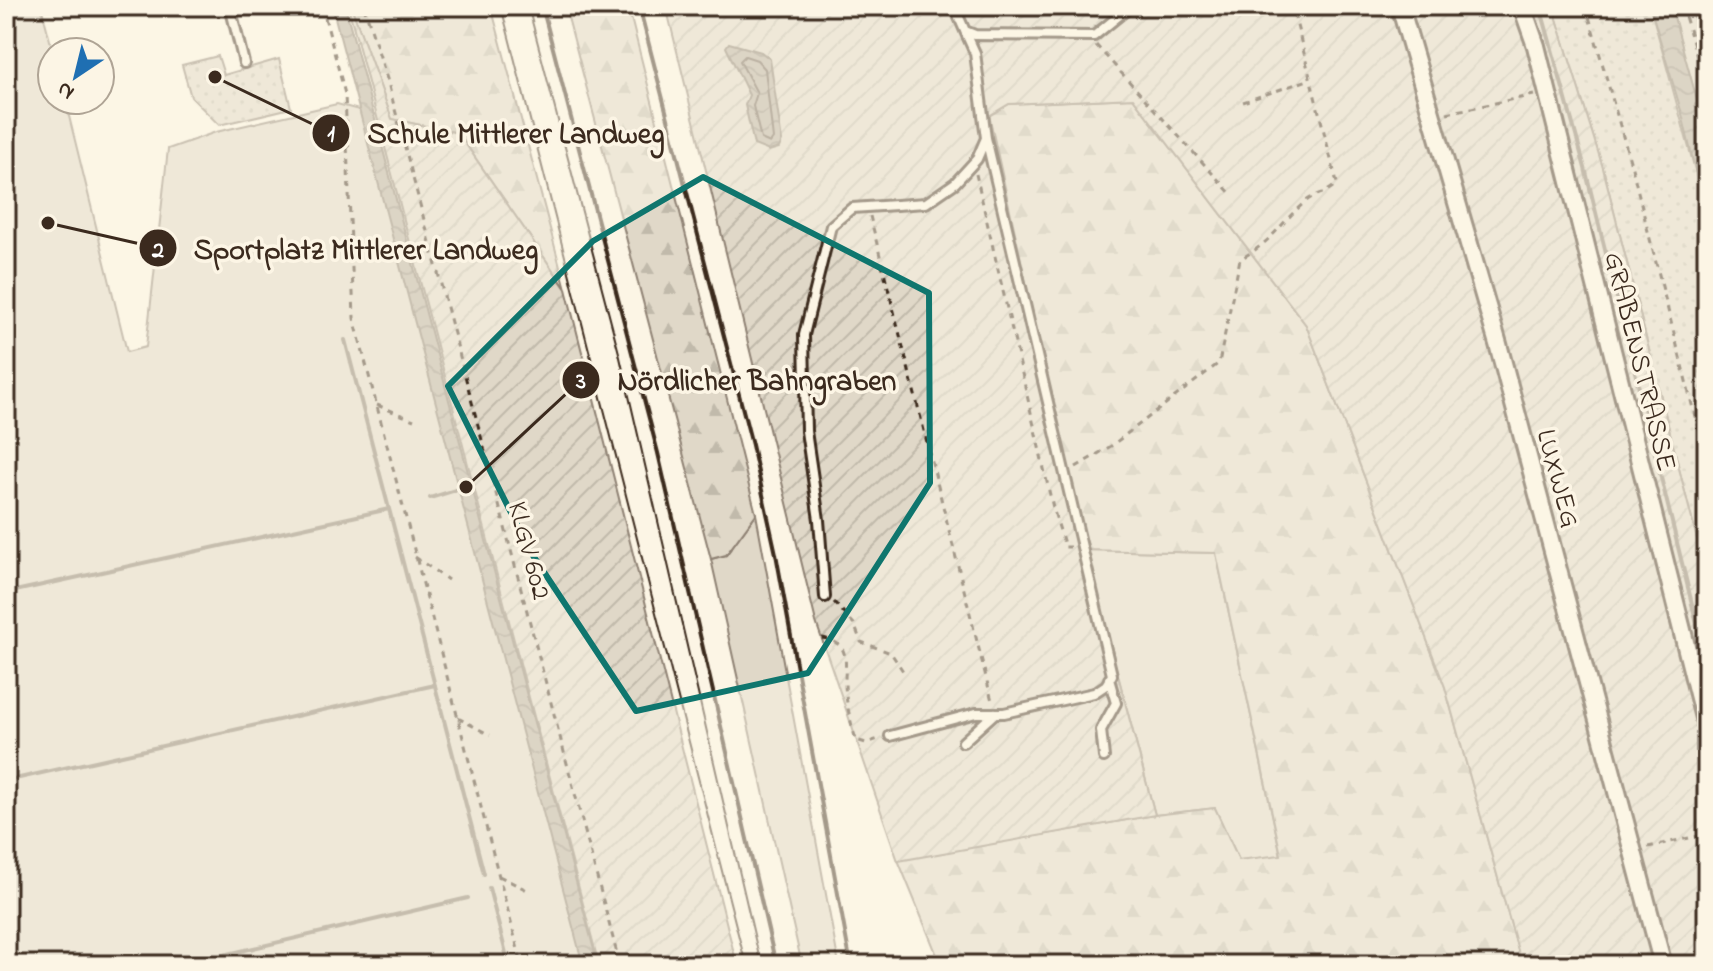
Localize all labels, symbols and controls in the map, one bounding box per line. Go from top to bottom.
north arrow [36,36,116,116]
text: N [51,73,82,107]
callout: Schule Mittlerer Landweg [311,106,681,160]
text: Schule Mittlerer Landweg [367,114,665,159]
text: 1 [327,118,335,153]
callout: Sportplatz Mittlerer Landweg [138,221,555,275]
text: Sportplatz Mittlerer Landweg [194,230,538,275]
text: 2 [151,234,164,269]
street label: GRABENSTRASSE [1592,248,1686,476]
callout: Nördlicher Bahngraben [561,353,912,407]
text: Nördlicher Bahngraben [618,361,897,406]
text: 3 [575,365,586,400]
street label: LUXWEG [1524,425,1589,533]
street label: KLGV 602 [495,497,560,605]

